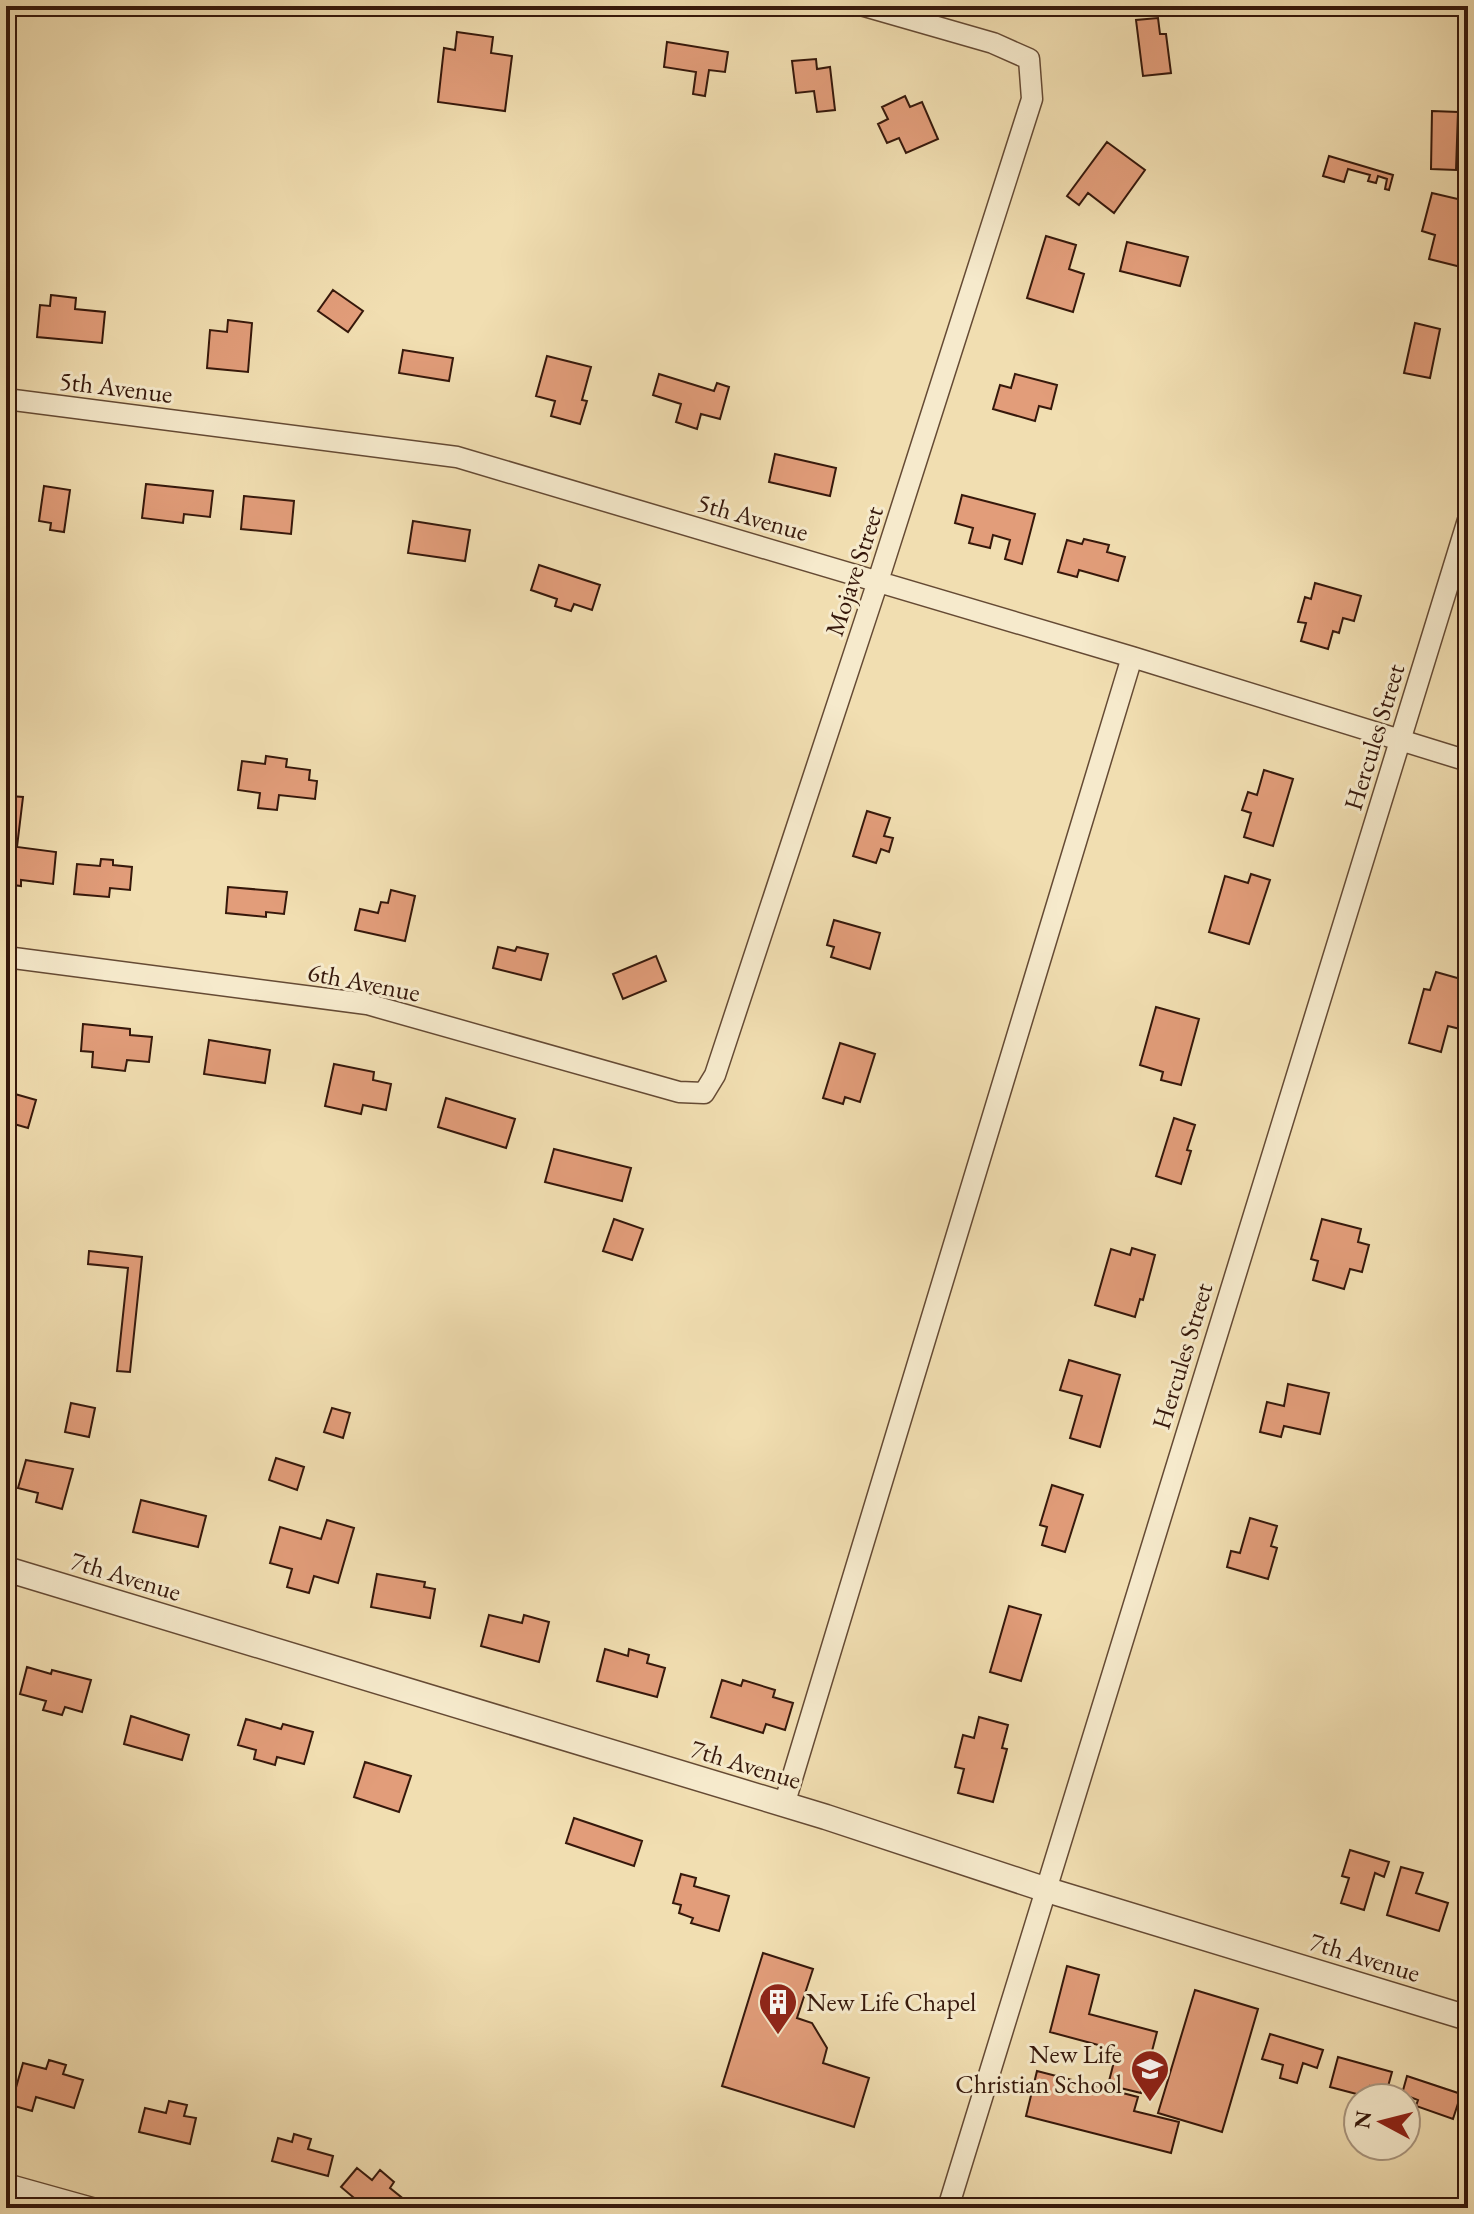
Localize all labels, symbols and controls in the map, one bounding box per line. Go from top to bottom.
street label: 5th Avenue [57,363,175,411]
street label: 5th Avenue [694,485,812,549]
street label: Mojave Street [817,502,891,640]
street label: Hercules Street [1336,660,1412,814]
street label: 6th Avenue [305,954,423,1010]
street label: Hercules Street [1144,1279,1220,1433]
street label: 7th Avenue [67,1543,185,1609]
street label: 7th Avenue [687,1731,805,1797]
street label: 7th Avenue [1306,1924,1424,1990]
building icon: New Life Chapel [757,1981,799,2036]
place label: New Life Chapel [806,1985,976,2019]
place label: New Life Christian School [955,2037,1122,2101]
school or university icon: New Life Christian School [1129,2048,1171,2103]
north arrow [1342,2082,1422,2162]
text: N [1347,2109,1378,2130]

